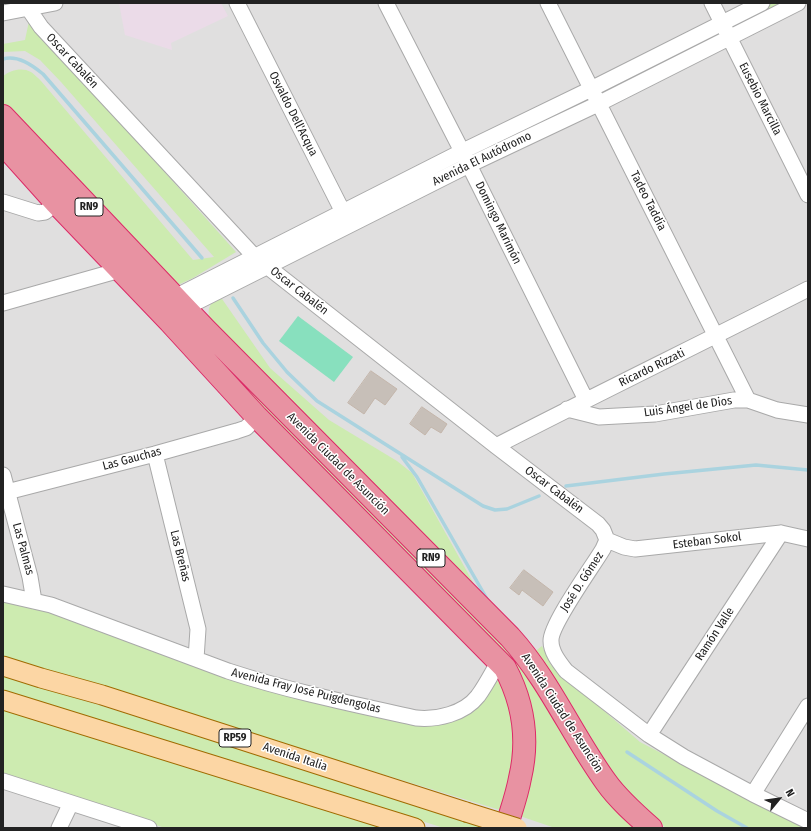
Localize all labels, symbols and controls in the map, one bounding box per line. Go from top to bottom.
street label: Oscar Cabalén [43,31,101,91]
street label: Eusebio Marcilla [735,60,785,138]
street label: Osvaldo Dell'Acqua [265,69,321,159]
street label: Avenida El Autódromo [430,129,534,189]
street label: Tadeo Taddía [627,169,669,233]
street label: Domingo Marimón [472,179,524,267]
road number: RN9 [75,198,103,216]
street label: Oscar Cabalén [267,264,331,318]
street label: Ricardo Rizzati [617,346,687,390]
street label: Luis Ángel de Dios [643,394,733,420]
street label: Avenida Ciudad de Asunción [284,410,392,518]
street label: Las Gauchas [101,444,163,474]
street label: Oscar Cabalén [522,463,586,517]
street label: Las Palmas [9,521,37,577]
street label: Las Breñas [167,529,193,583]
street label: Esteban Sokol [672,530,742,552]
road number: RN9 [417,549,445,567]
street label: José D. Gómez [557,549,607,615]
street label: Ramón Valle [692,605,738,663]
street label: Avenida Ciudad de Asunción [518,651,606,775]
street label: Avenida Fray José Puigdengolas [230,665,382,717]
road number: RP59 [219,729,251,747]
street label: Avenida Italia [261,740,329,774]
north arrow [759,779,799,819]
text: N [783,787,797,799]

